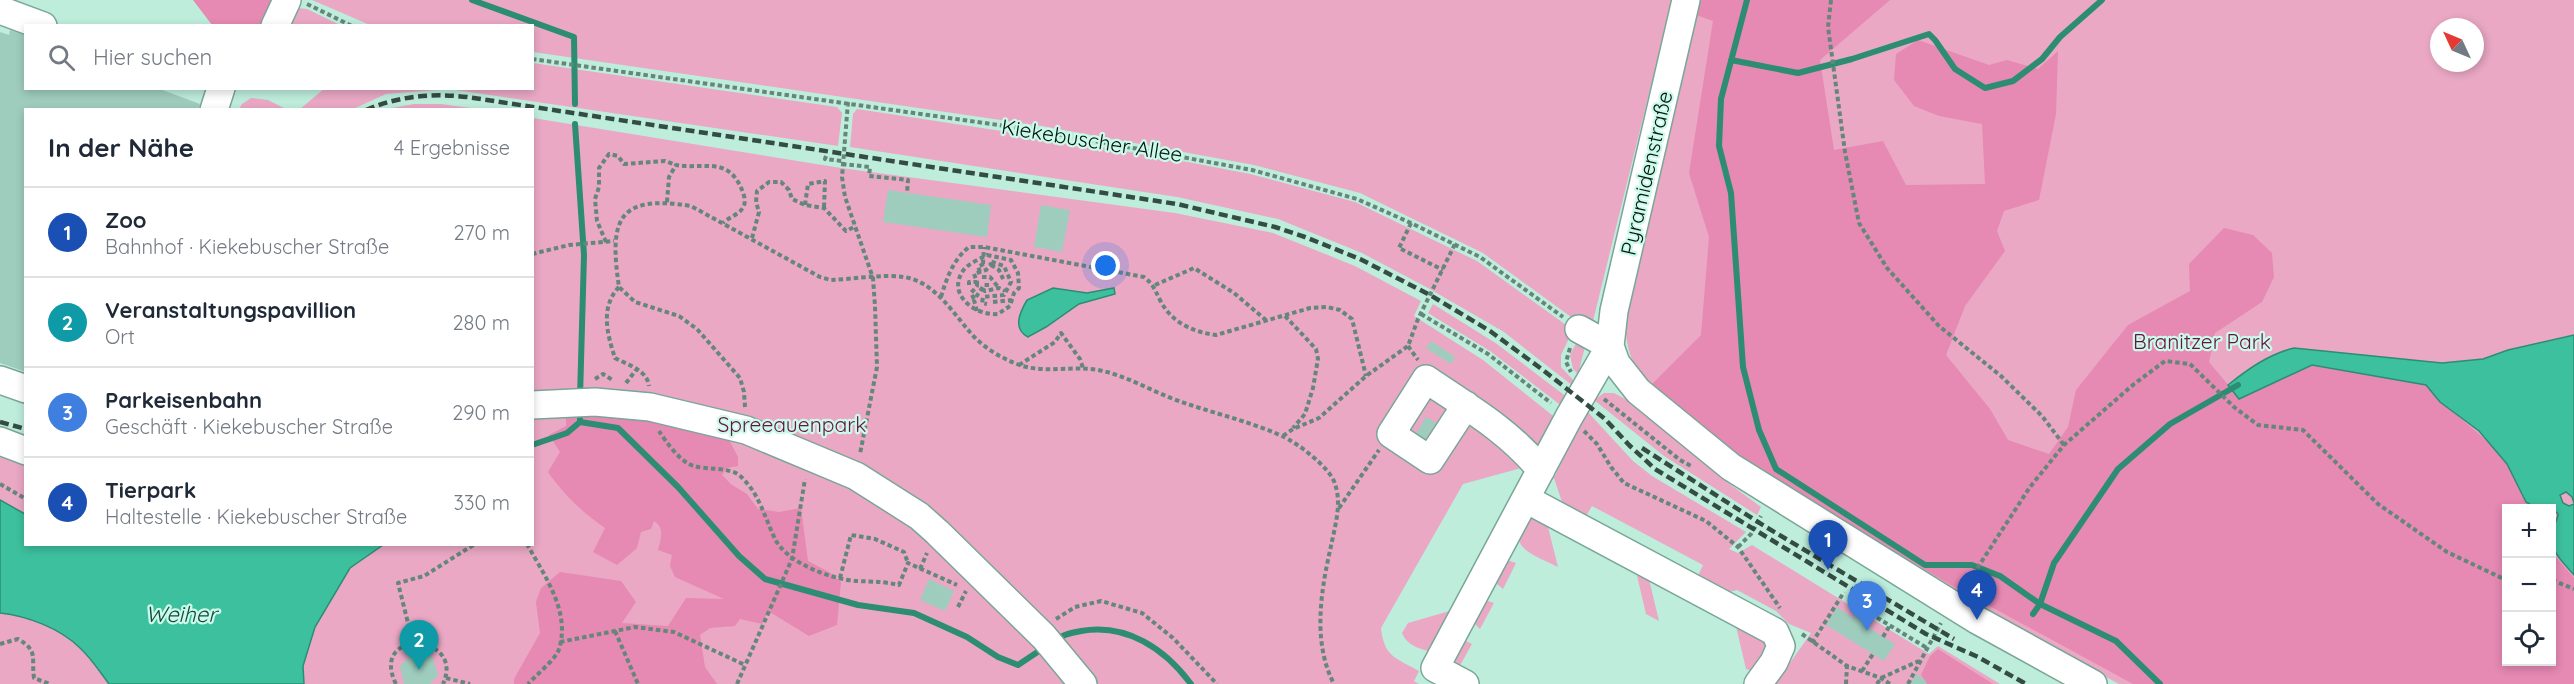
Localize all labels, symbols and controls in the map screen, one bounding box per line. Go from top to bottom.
north arrow [2430,18,2484,72]
search box [24,24,534,90]
icon: search [45,41,78,74]
text: Hier suchen [93,43,212,71]
street label: Pyramidenstraße [1614,88,1678,258]
street label: Kiekebuscher Allee [1000,113,1184,167]
text: In der Nähe [48,131,194,164]
text: 4 Ergebnisse [394,135,510,160]
text: Zoo [105,206,147,234]
text: 1 [64,220,71,245]
text: 270 m [453,220,510,245]
text: Bahnhof · Kiekebuscher Straße [105,234,389,259]
your location [1091,251,1120,280]
text: Veranstaltungspavillion [105,296,356,324]
text: 2 [62,310,73,335]
text: 280 m [453,310,510,335]
text: Ort [105,324,135,349]
park label: Branitzer Park [2133,328,2271,354]
text: Parkeisenbahn [105,386,262,414]
text: 3 [62,400,73,425]
text: 290 m [452,400,510,425]
park label: Spreeauenpark [717,411,867,437]
text: Geschäft · Kiekebuscher Straße [105,414,393,439]
text: Tierpark [105,476,196,504]
text: 4 [62,490,73,515]
text: 330 m [453,490,510,515]
text: Haltestelle · Kiekebuscher Straße [105,504,407,529]
map controls [2502,504,2556,666]
button: + [2502,504,2556,558]
pin: 1 [1808,520,1848,570]
button: − [2502,558,2556,612]
pin: 4 [1958,570,1996,620]
pin: 3 [1848,582,1886,631]
water label: Weiher [145,600,219,628]
button: locate [2502,612,2556,666]
pin: 2 [400,620,438,670]

